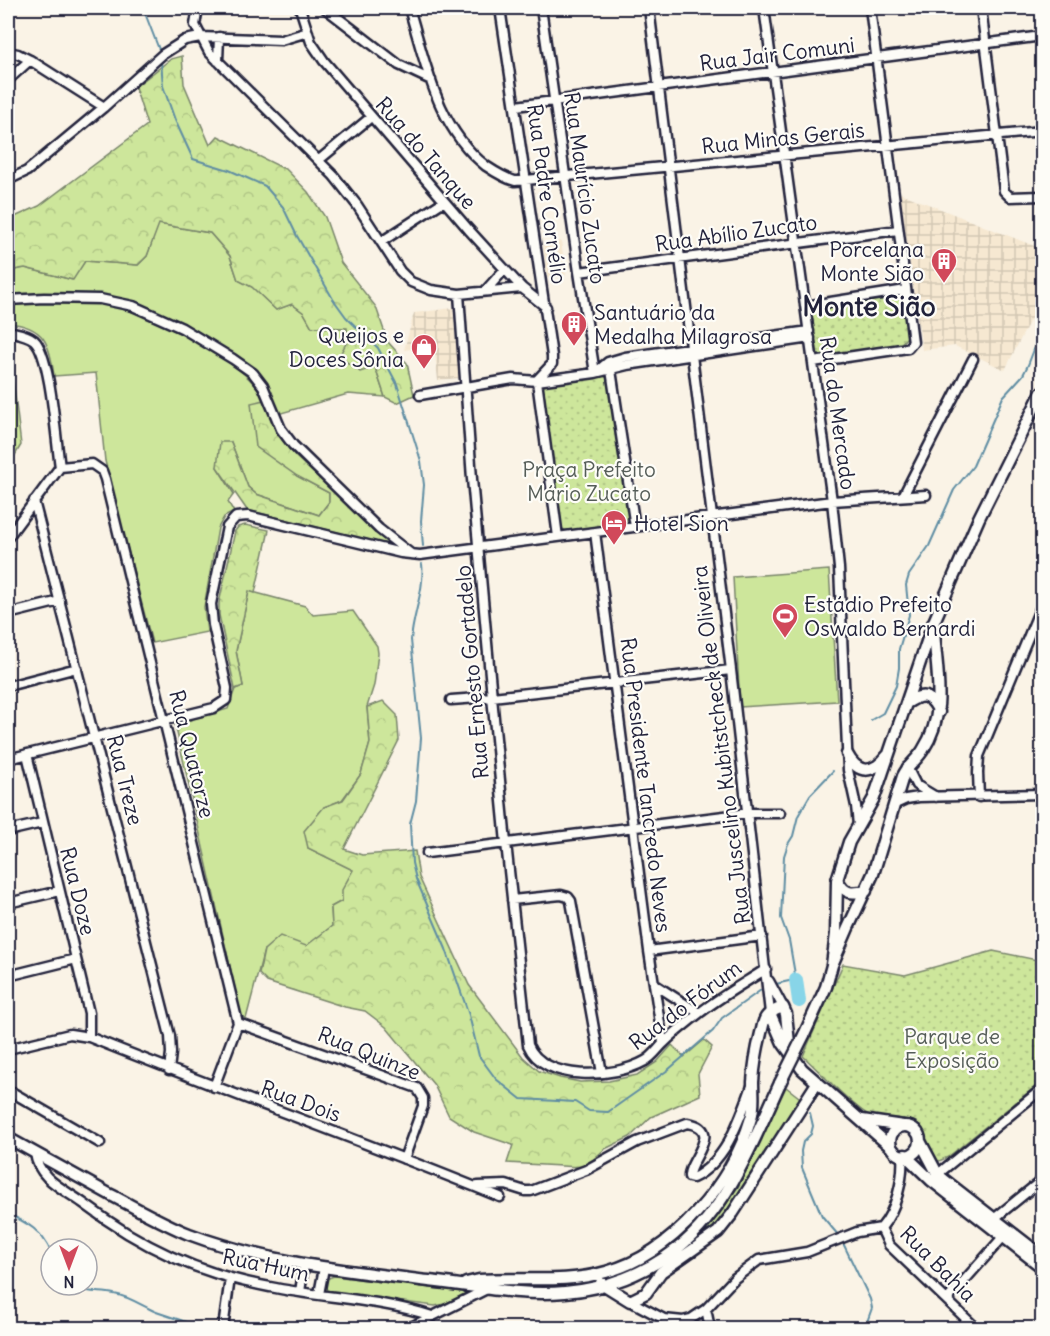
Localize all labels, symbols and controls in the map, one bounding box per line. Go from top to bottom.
street label: Rua Jair Comuni [698,31,856,77]
street label: Rua Maurício Zucato [558,90,612,286]
street label: Rua do Tanque [370,91,482,215]
street label: Rua Padre Cornélio [521,102,573,286]
street label: Rua Minas Gerais [700,116,866,160]
street label: Rua Abílio Zucato [653,208,819,258]
place label: Porcelana Monte Sião [820,236,924,287]
building icon: Porcelana Monte Sião [929,246,959,284]
district label: Monte Sião [802,289,936,323]
place label: Santuário da Medalha Milagrosa [594,299,772,350]
building icon: Santuário da Medalha Milagrosa [559,309,589,347]
place label: Queijos e Doces Sônia [289,322,404,373]
shop icon: Queijos e Doces Sônia [409,332,439,370]
street label: Rua do Mercado [814,335,862,491]
park label: Praça Prefeito Mário Zucato [522,456,656,507]
hotel icon: Hotel Sion [599,508,629,546]
place label: Hotel Sion [634,510,729,537]
street label: Rua Ernesto Gortadelo [449,564,495,780]
street label: Rua Juscelino Kubitstcheck de Oliveira [686,564,756,926]
place label: Estádio Prefeito Oswaldo Bernardi [804,591,975,642]
sports icon: Estádio Prefeito Oswaldo Bernardi [770,601,800,639]
street label: Rua Presidente Tancredo Neves [615,636,677,934]
street label: Rua Quatorze [163,687,221,821]
street label: Rua Treze [101,732,149,828]
street label: Rua Doze [54,844,102,938]
street label: Rua do Fórum [624,954,746,1056]
street label: Rua Quinze [314,1020,424,1086]
park label: Parque de Exposição [904,1023,1000,1074]
street label: Rua Dois [257,1074,345,1128]
street label: Rua Bahia [894,1220,982,1308]
north arrow [39,1237,99,1297]
street label: Rua Hum [220,1243,312,1287]
text: N [63,1272,75,1292]

